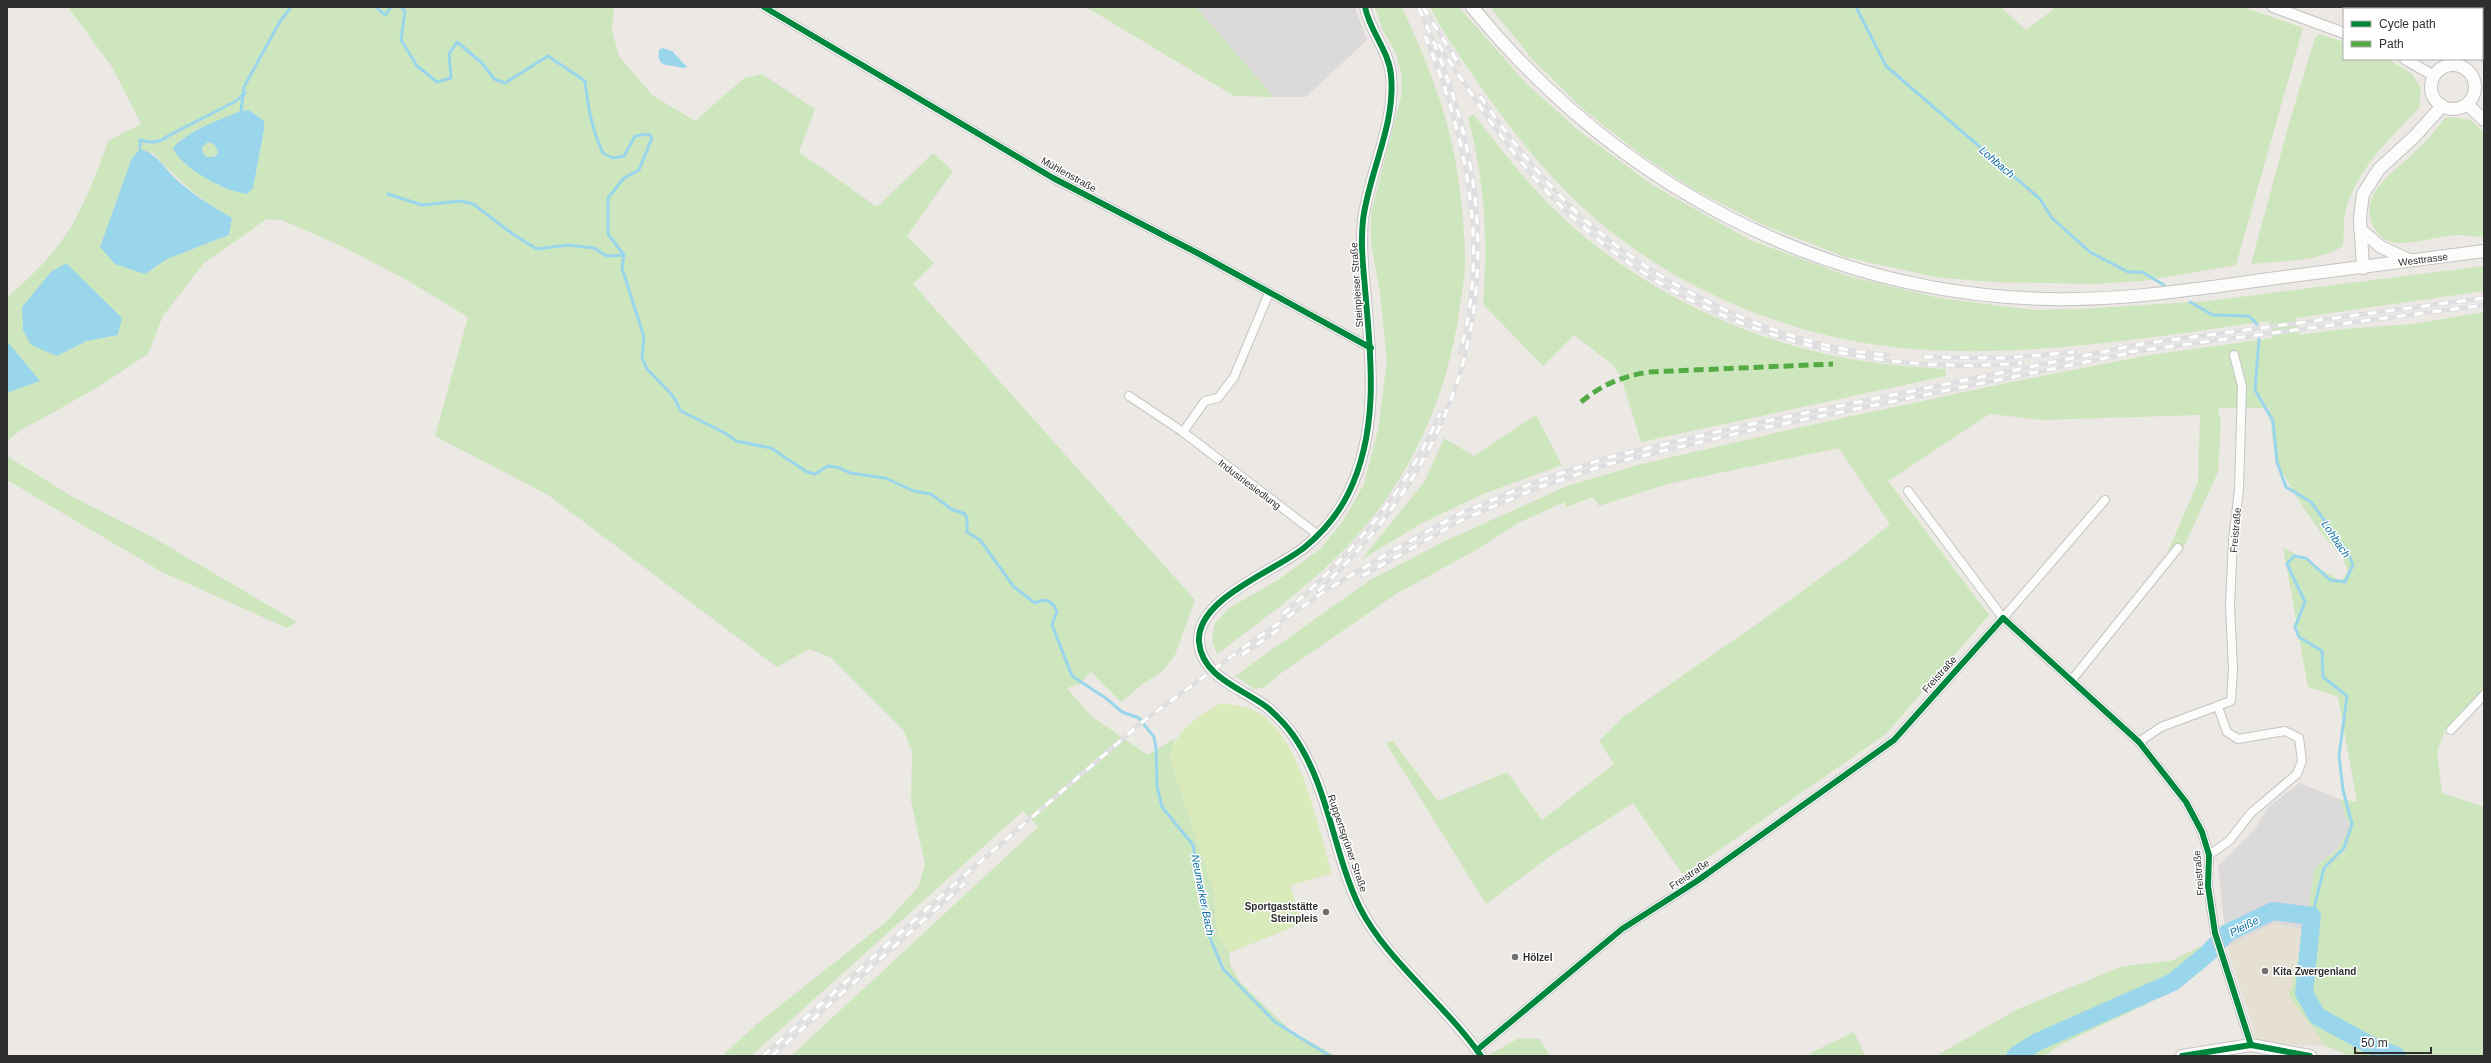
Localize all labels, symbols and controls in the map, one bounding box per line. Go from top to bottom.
legend [2343,8,2483,60]
text: Cycle path [2379,17,2436,31]
text: Path [2379,37,2404,51]
water label: Lohbach [1977,144,2017,180]
street label: Mühlenstraße [1039,155,1099,194]
street label: Steinpleiser Straße [1348,242,1365,328]
street label: Westtrasse [2398,251,2449,268]
street label: Industriesiedlung [1216,457,1283,512]
street label: Freistraße [2228,506,2243,553]
water label: Lohbach [2319,518,2353,560]
street label: Freistraße [1920,653,1959,695]
street label: Ruppertsgrüner Straße [1326,793,1370,894]
street label: Freistraße [2191,849,2206,896]
water label: Neumarker Bach [1189,853,1217,937]
street label: Freistraße [1667,857,1712,892]
place label: Sportgaststätte Steinpleis [1245,901,1318,924]
marker: Sportgaststätte Steinpleis [1321,907,1331,917]
water label: Pleiße [2227,914,2261,938]
marker: Hölzel [1510,952,1520,962]
place label: Hölzel [1523,952,1553,963]
marker: Kita Zwergenland [2260,966,2270,976]
place label: Kita Zwergenland [2273,966,2356,977]
scale bar [2355,1029,2431,1055]
text: 50 m [2361,1036,2388,1050]

